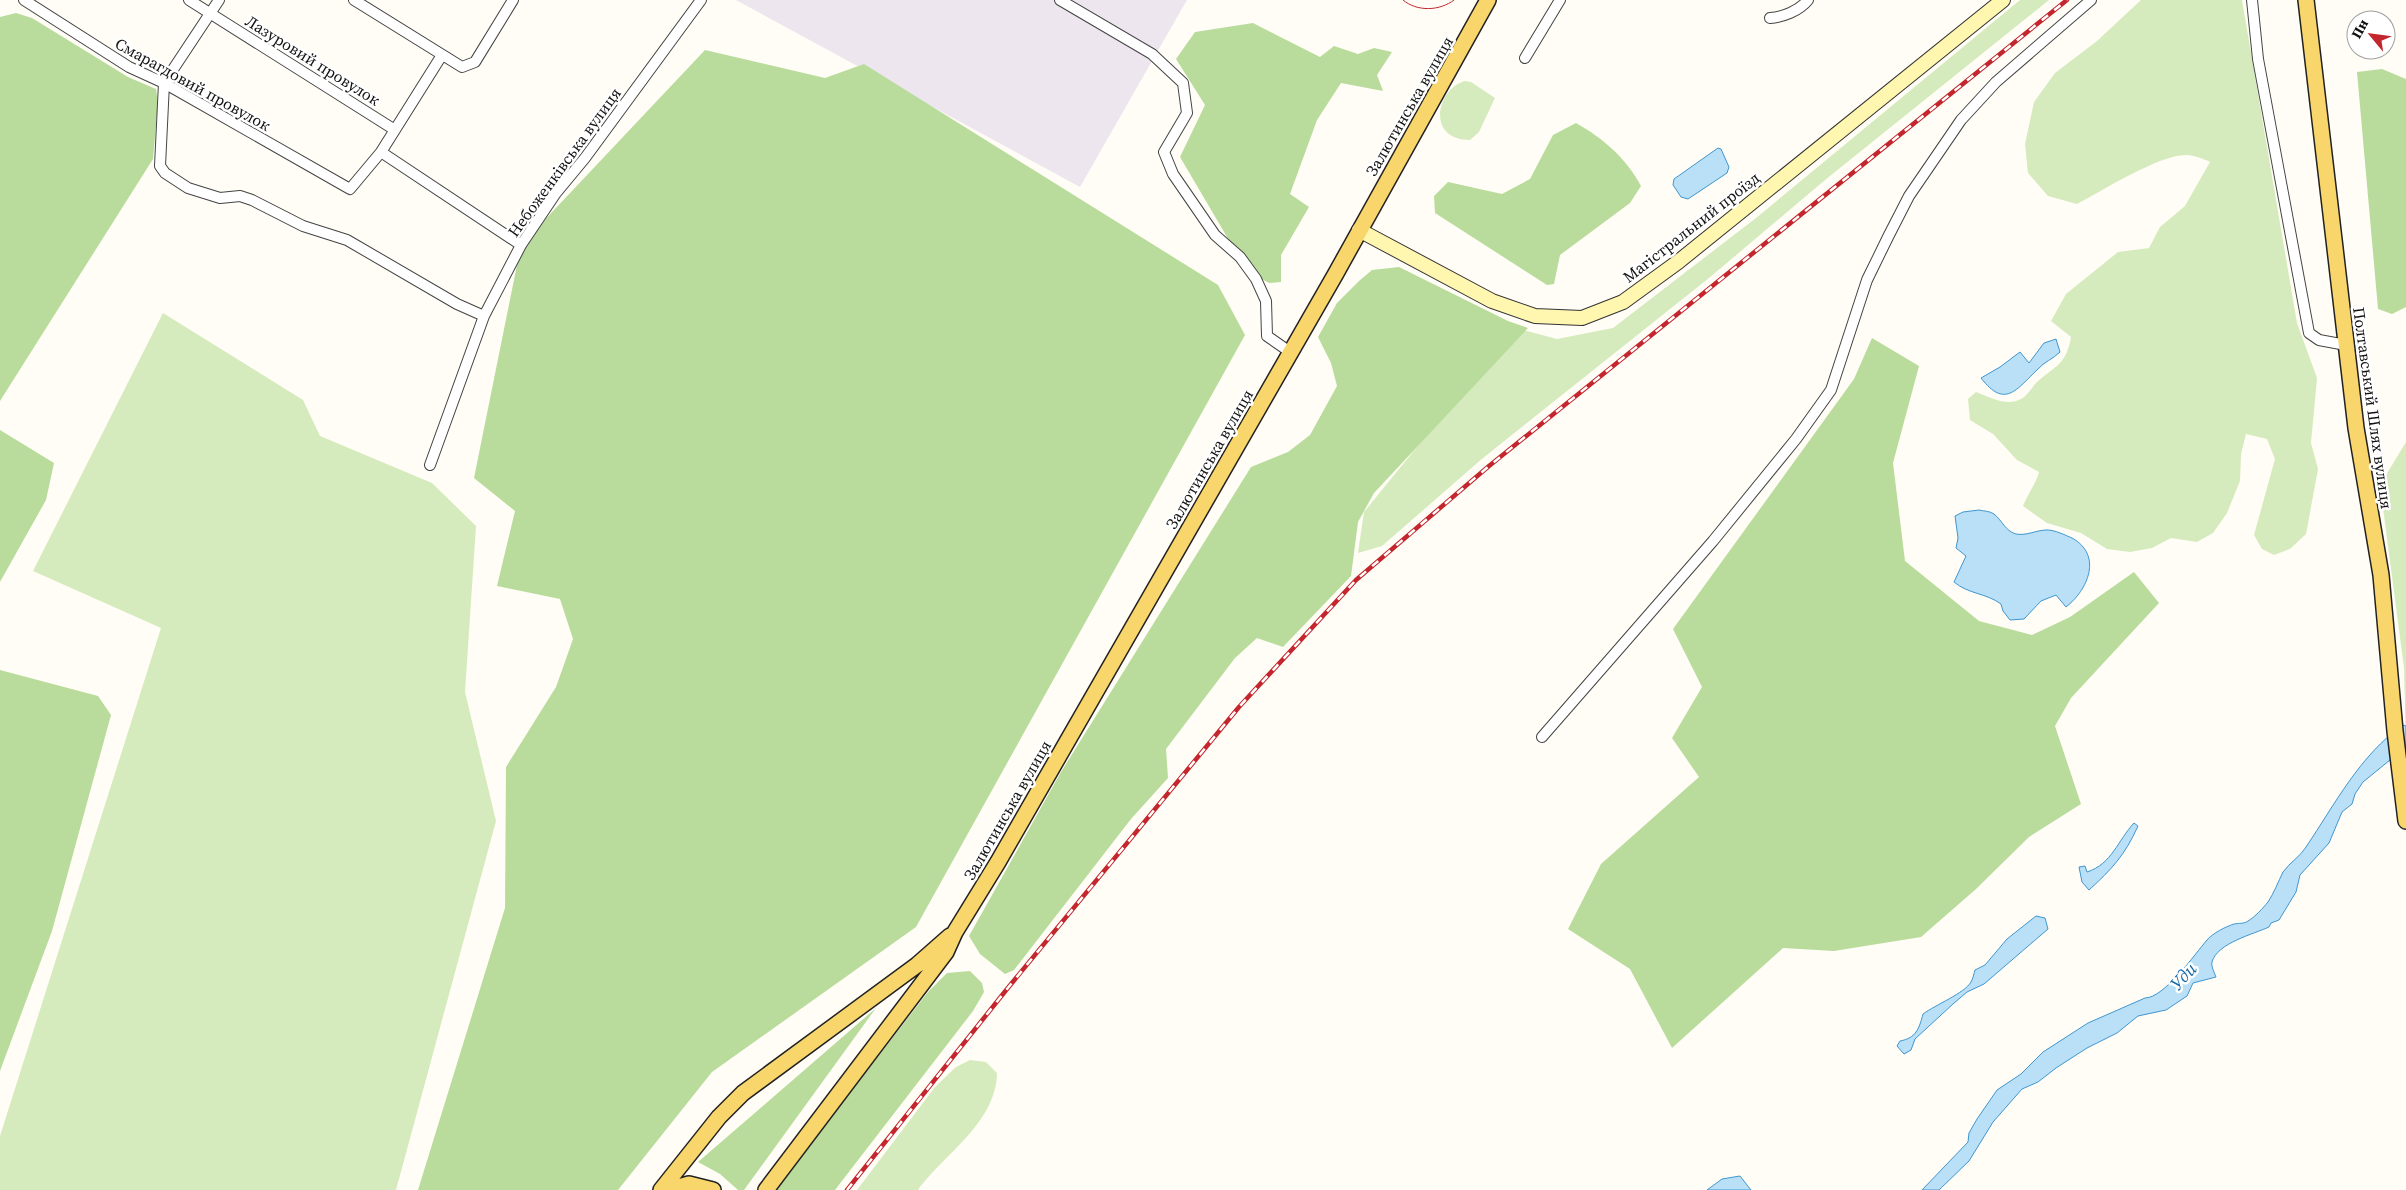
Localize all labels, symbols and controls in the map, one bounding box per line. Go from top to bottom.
street label: Лазуровий провулок [241,10,385,110]
north arrow [2346,10,2396,60]
text: Пн [2346,15,2373,42]
street label: Смарагдовий провулок [111,32,275,136]
street label: Залютинська вулиця [1360,32,1458,180]
street label: Небоженківська вулиця [502,83,626,241]
street label: Магістральний проїзд [1618,167,1764,287]
street label: Полтавський Шлях вулиця [2348,306,2398,510]
street label: Залютинська вулиця [1160,385,1258,533]
street label: Залютинська вулиця [958,736,1056,884]
water label: Уди [2164,956,2203,995]

